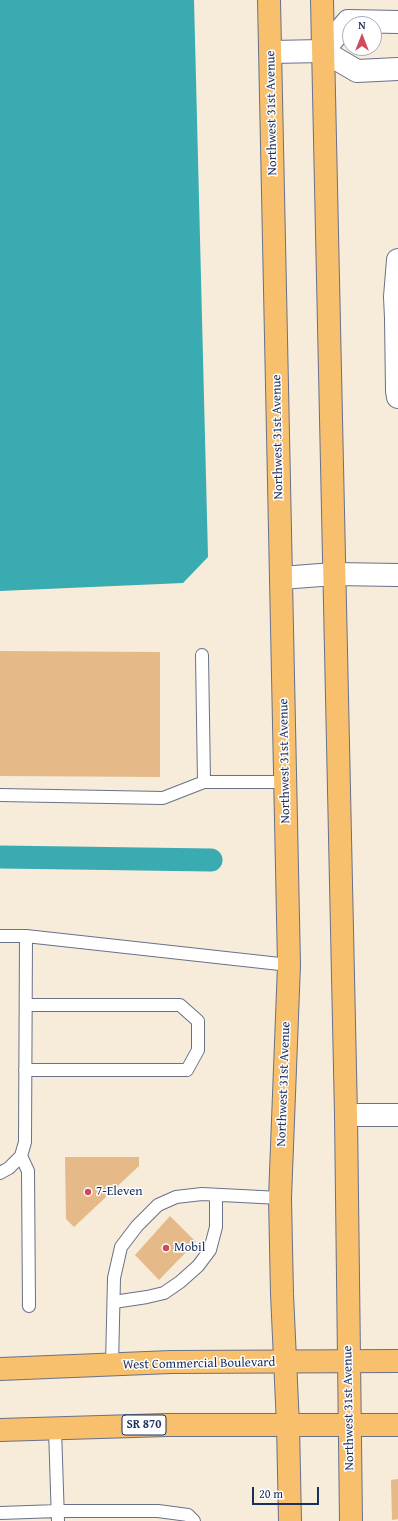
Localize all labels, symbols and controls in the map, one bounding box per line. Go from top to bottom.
north arrow [342,16,382,56]
text: N [358,17,366,33]
street label: Northwest 31st Avenue [263,50,281,176]
street label: Northwest 31st Avenue [269,374,287,500]
street label: Northwest 31st Avenue [276,698,294,824]
street label: Northwest 31st Avenue [274,1021,294,1147]
place label: 7-Eleven [96,1184,143,1200]
marker: 7-Eleven [83,1187,93,1197]
place label: Mobil [174,1240,205,1256]
marker: Mobil [161,1243,171,1253]
street label: Northwest 31st Avenue [340,1345,358,1471]
street label: West Commercial Boulevard [122,1355,276,1373]
road number: SR 870 [122,1415,166,1435]
scale bar [254,1479,321,1505]
text: 20 m [259,1485,283,1502]

